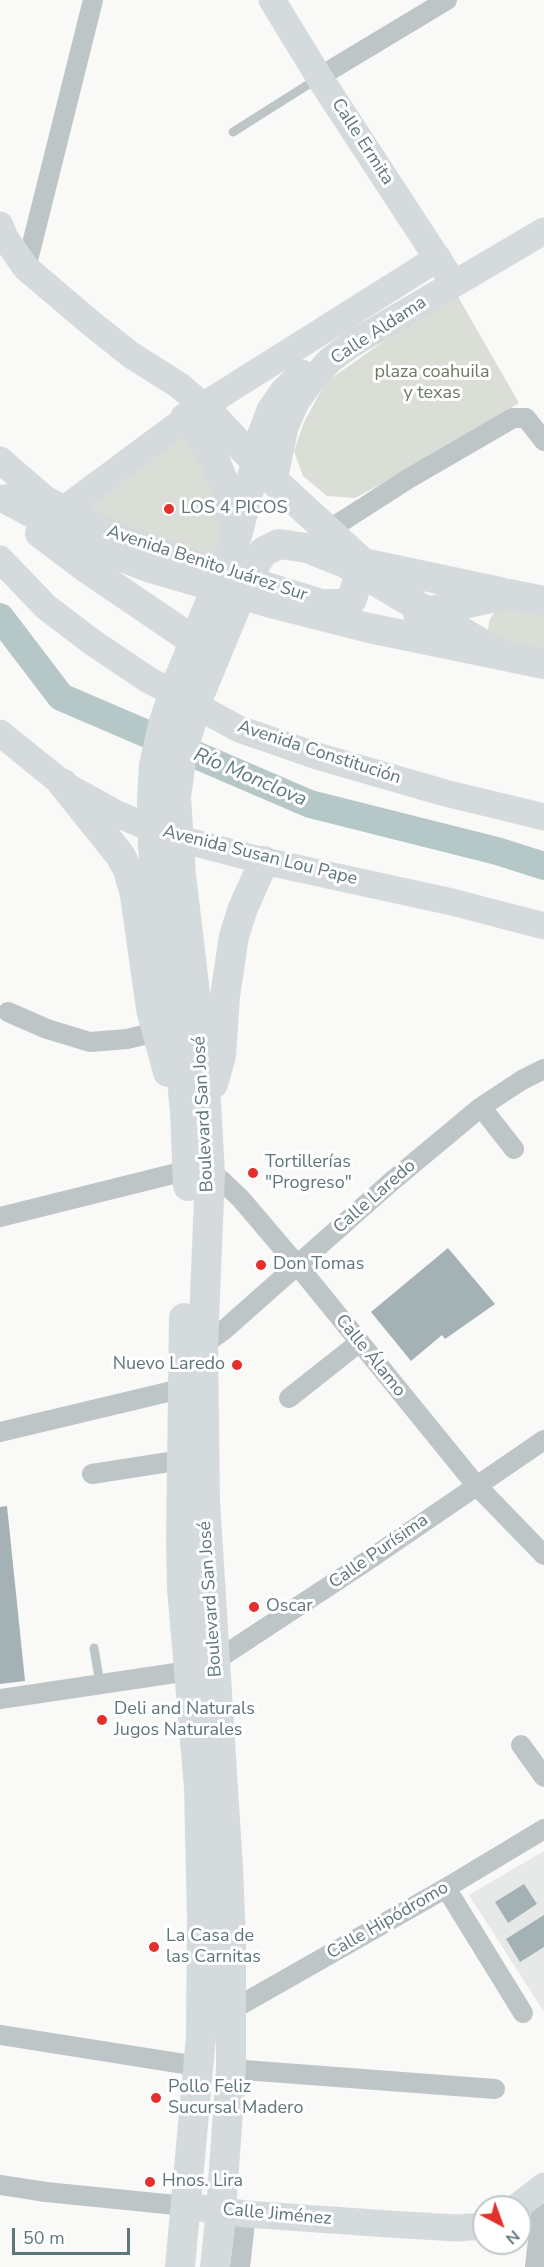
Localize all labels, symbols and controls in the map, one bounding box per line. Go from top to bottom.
street label: Calle Ermita [326,95,398,189]
street label: Calle Aldama [327,292,431,370]
park label: plaza coahuila y texas [375,362,489,404]
place label: LOS 4 PICOS [181,498,288,520]
marker: LOS 4 PICOS [162,502,176,516]
street label: Avenida Benito Juárez Sur [104,521,310,607]
street label: Avenida Constitución [235,716,403,790]
water label: Río Monclova [190,743,310,813]
street label: Avenida Susan Lou Pape [161,821,359,891]
street label: Boulevard San José [189,1035,219,1193]
place label: Tortillerías "Progreso" [265,1152,352,1194]
street label: Calle Laredo [329,1155,421,1239]
marker: Tortillerías "Progreso" [246,1166,260,1180]
place label: Don Tomas [273,1254,364,1276]
marker: Don Tomas [254,1258,268,1272]
street label: Calle Álamo [330,1311,410,1401]
place label: Nuevo Laredo [113,1354,225,1376]
marker: Nuevo Laredo [230,1358,244,1372]
street label: Calle Purísima [325,1510,433,1594]
street label: Boulevard San José [195,1520,227,1678]
place label: Oscar [266,1596,313,1618]
marker: Oscar [247,1600,261,1614]
place label: Deli and Naturals Jugos Naturales [114,1699,255,1742]
marker: Deli and Naturals Jugos Naturales [95,1713,109,1727]
street label: Calle Hipódromo [323,1877,453,1965]
place label: La Casa de las Carnitas [166,1926,261,1968]
marker: La Casa de las Carnitas [147,1940,161,1954]
place label: Pollo Feliz Sucursal Madero [168,2077,303,2120]
marker: Pollo Feliz Sucursal Madero [149,2091,163,2105]
place label: Hnos. Lira [162,2171,243,2193]
marker: Hnos. Lira [143,2175,157,2189]
north arrow [472,2195,532,2255]
street label: Calle Jiménez [222,2199,332,2231]
scale bar [15,2216,134,2254]
text: N [501,2225,524,2249]
text: 50 m [23,2226,65,2250]

